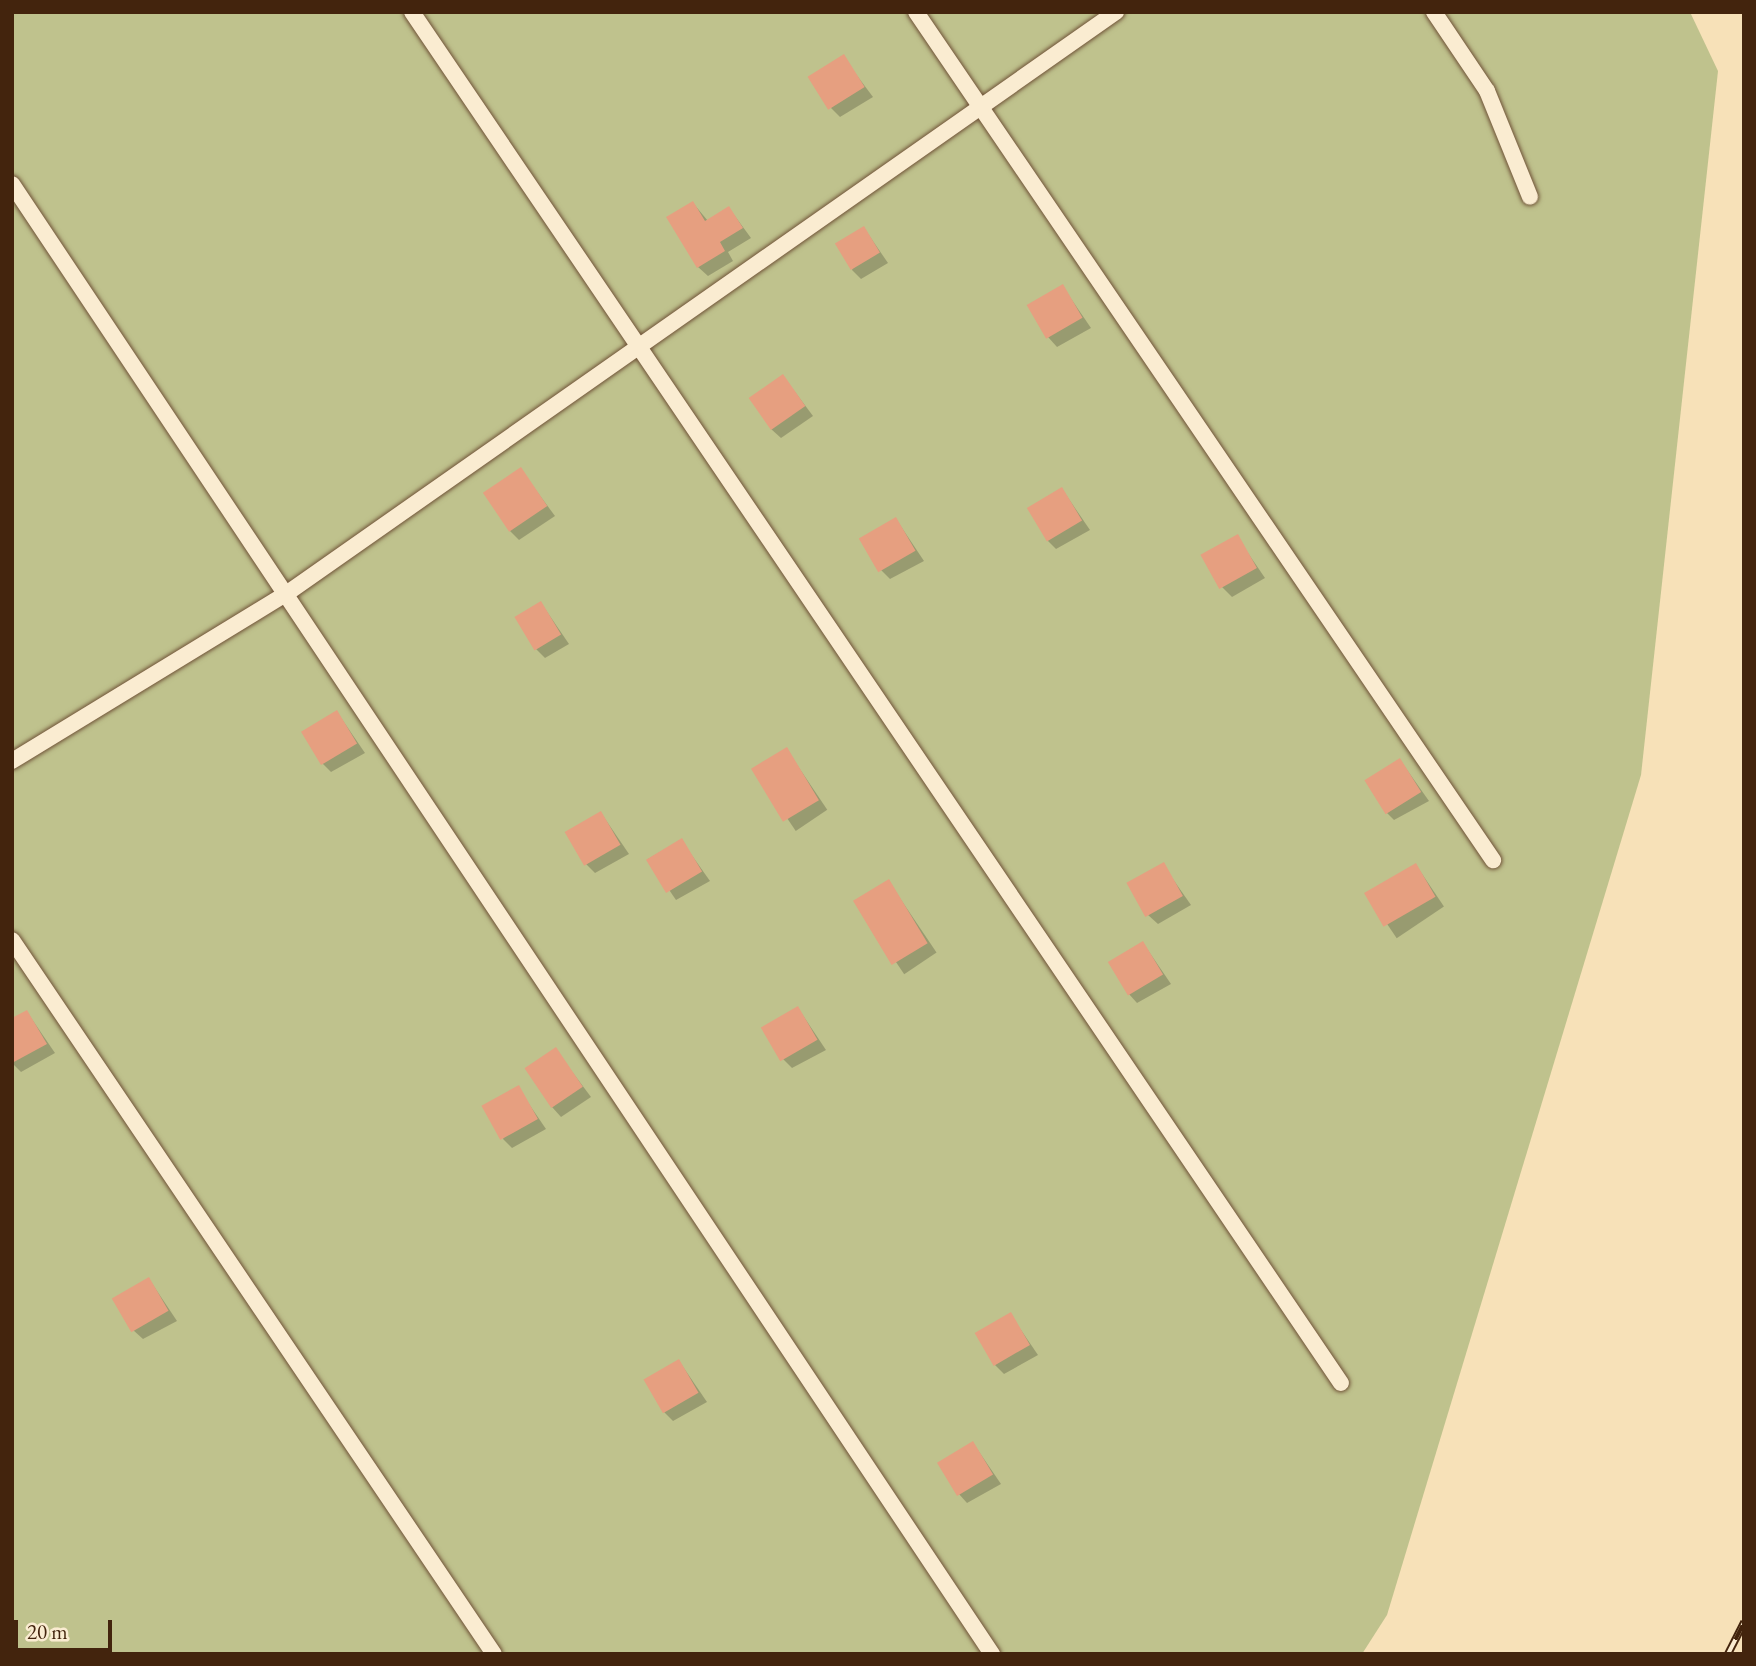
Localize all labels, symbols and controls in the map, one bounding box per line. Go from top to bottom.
scale bar [18,1606,116,1650]
text: 20 m [27,1618,68,1645]

